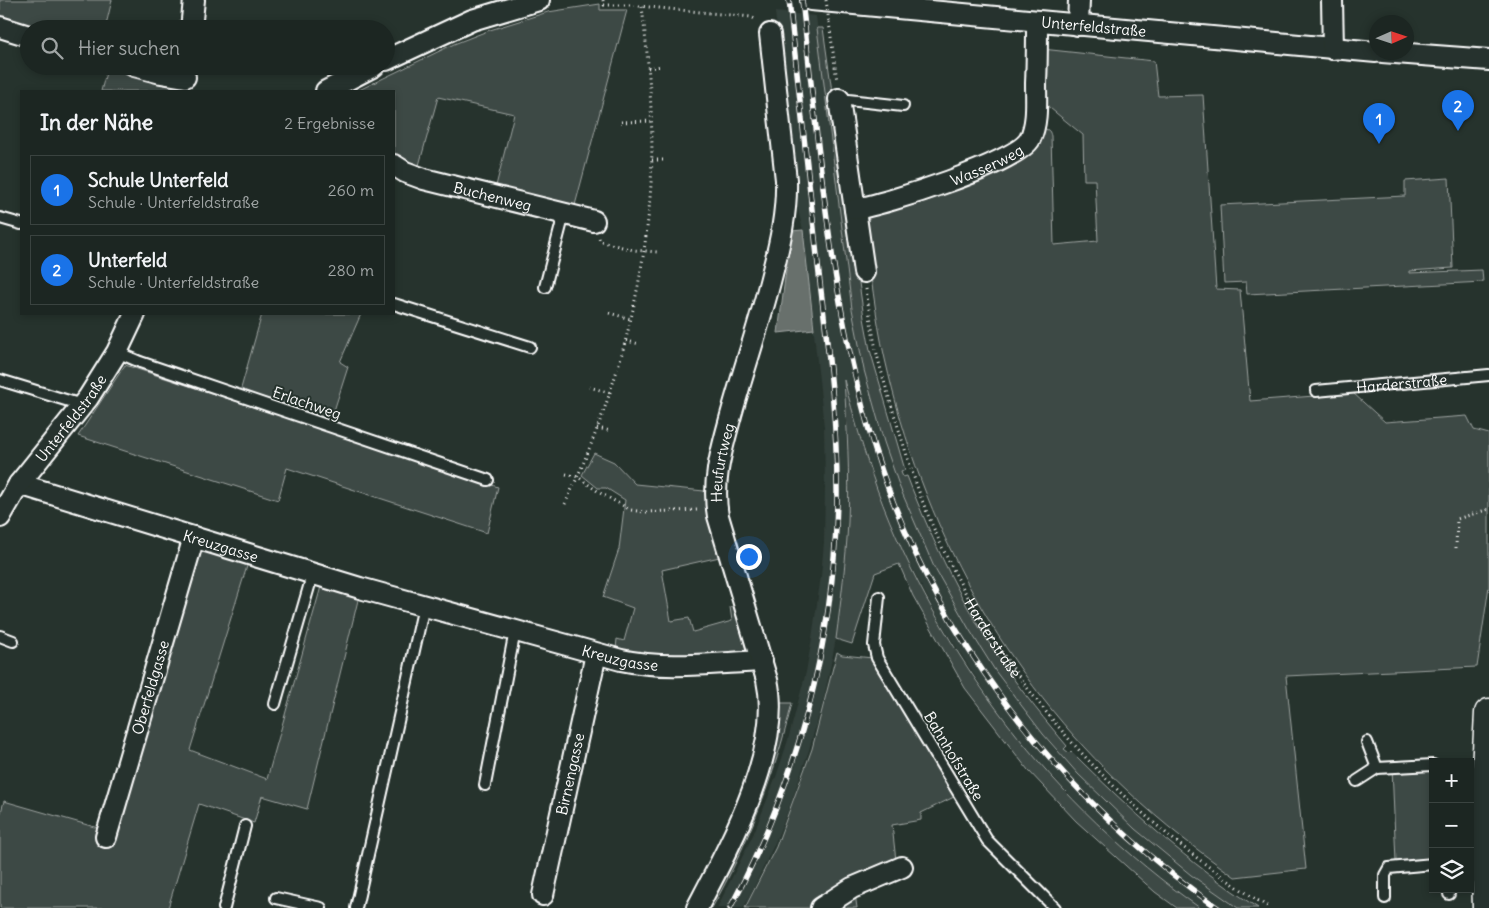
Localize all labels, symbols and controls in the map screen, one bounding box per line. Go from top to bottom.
street label: Unterfeldstraße [1040,12,1147,40]
north arrow [1369,15,1414,60]
search box [20,20,395,75]
icon: search [38,34,66,62]
text: Hier suchen [78,36,180,60]
pin: 2 [1442,90,1474,131]
pin: 1 [1363,103,1395,144]
text: In der Nähe [40,109,153,136]
text: 2 Ergebnisse [284,113,375,133]
street label: Wasserweg [948,140,1027,190]
text: Schule Unterfeld [88,168,228,192]
street label: Buchenweg [452,177,534,215]
text: 1 [54,180,60,200]
text: 260 m [328,180,374,200]
text: Schule · Unterfeldstraße [88,192,259,212]
text: Unterfeld [88,248,167,272]
text: 2 [53,260,61,280]
text: 280 m [328,260,374,280]
text: Schule · Unterfeldstraße [88,272,259,292]
street label: Harderstraße [1355,369,1448,397]
street label: Unterfeldstraße [31,371,110,466]
street label: Erlachweg [270,382,344,424]
street label: Heufurtweg [706,421,738,503]
street label: Kreuzgasse [181,525,261,566]
your location [736,544,762,570]
street label: Harderstraße [961,594,1026,681]
street label: Oberfeldgasse [127,638,173,737]
street label: Kreuzgasse [580,640,659,674]
street label: Bahnhofstraße [920,708,988,804]
street label: Birnengasse [551,731,588,817]
map controls [1429,758,1474,893]
button: + [1429,758,1474,803]
button: − [1429,803,1474,848]
button: layers [1429,848,1474,893]

